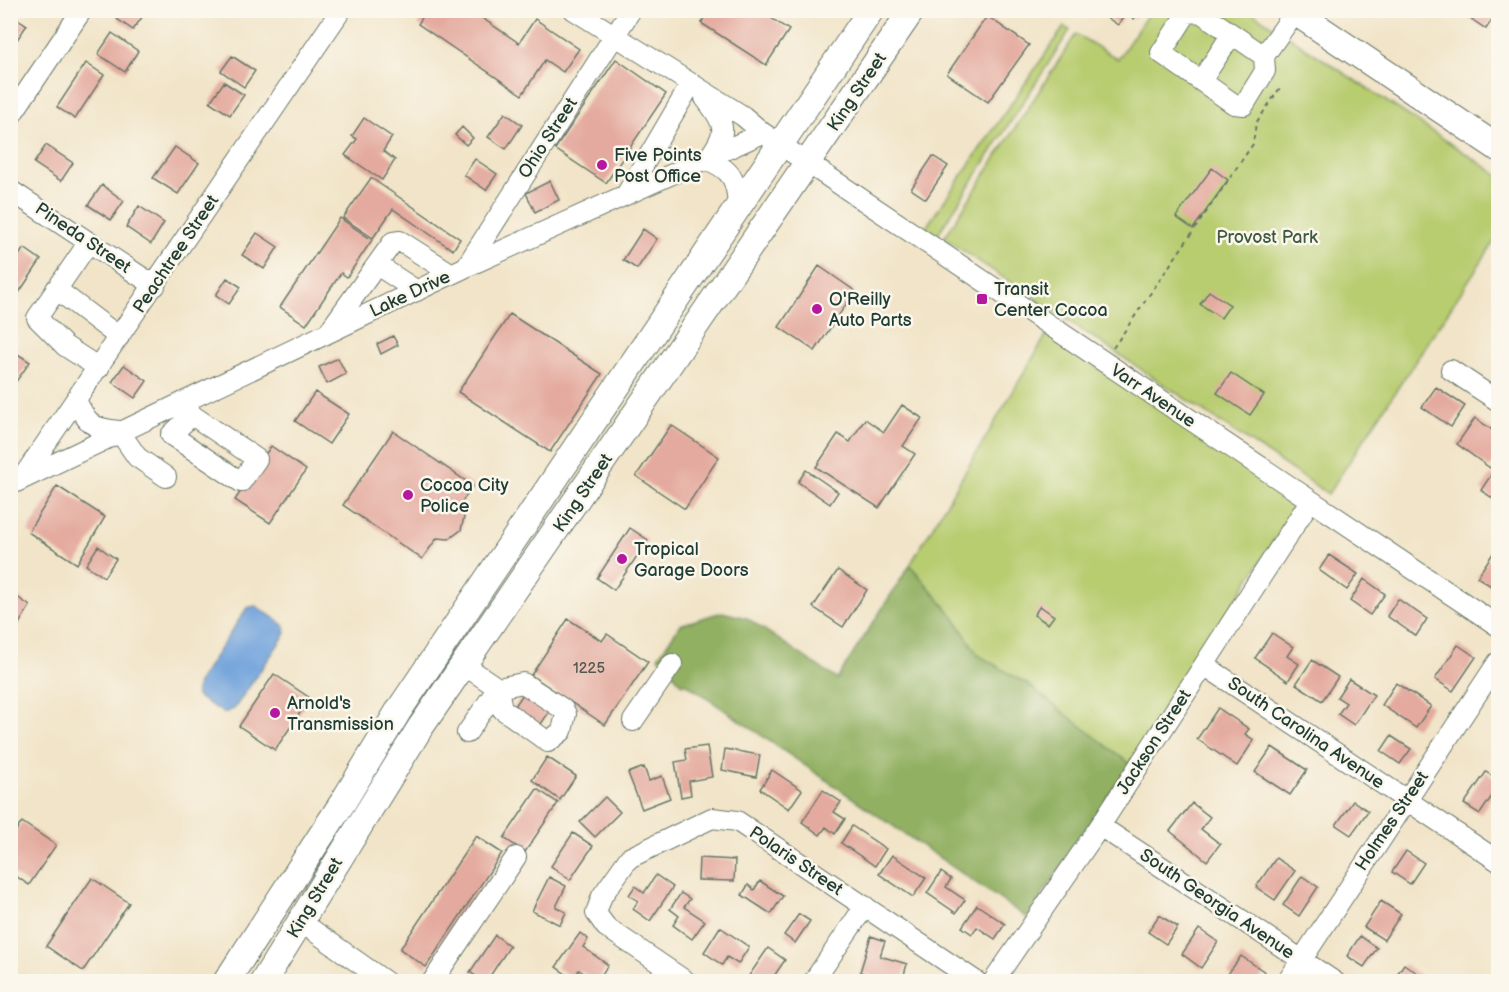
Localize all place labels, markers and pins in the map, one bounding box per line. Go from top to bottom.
place label: Five Points Post Office [614,145,702,187]
marker: Five Points Post Office [595,158,609,172]
place label: Transit Center Cocoa [994,279,1108,321]
place label: O'Reilly Auto Parts [829,289,912,331]
marker: Transit Center Cocoa [975,292,989,306]
marker: O'Reilly Auto Parts [810,302,824,316]
place label: Cocoa City Police [420,475,509,517]
marker: Cocoa City Police [401,488,415,502]
place label: Tropical Garage Doors [634,539,749,581]
marker: Tropical Garage Doors [615,552,629,566]
place label: Arnold's Transmission [287,693,394,735]
marker: Arnold's Transmission [268,706,282,720]

